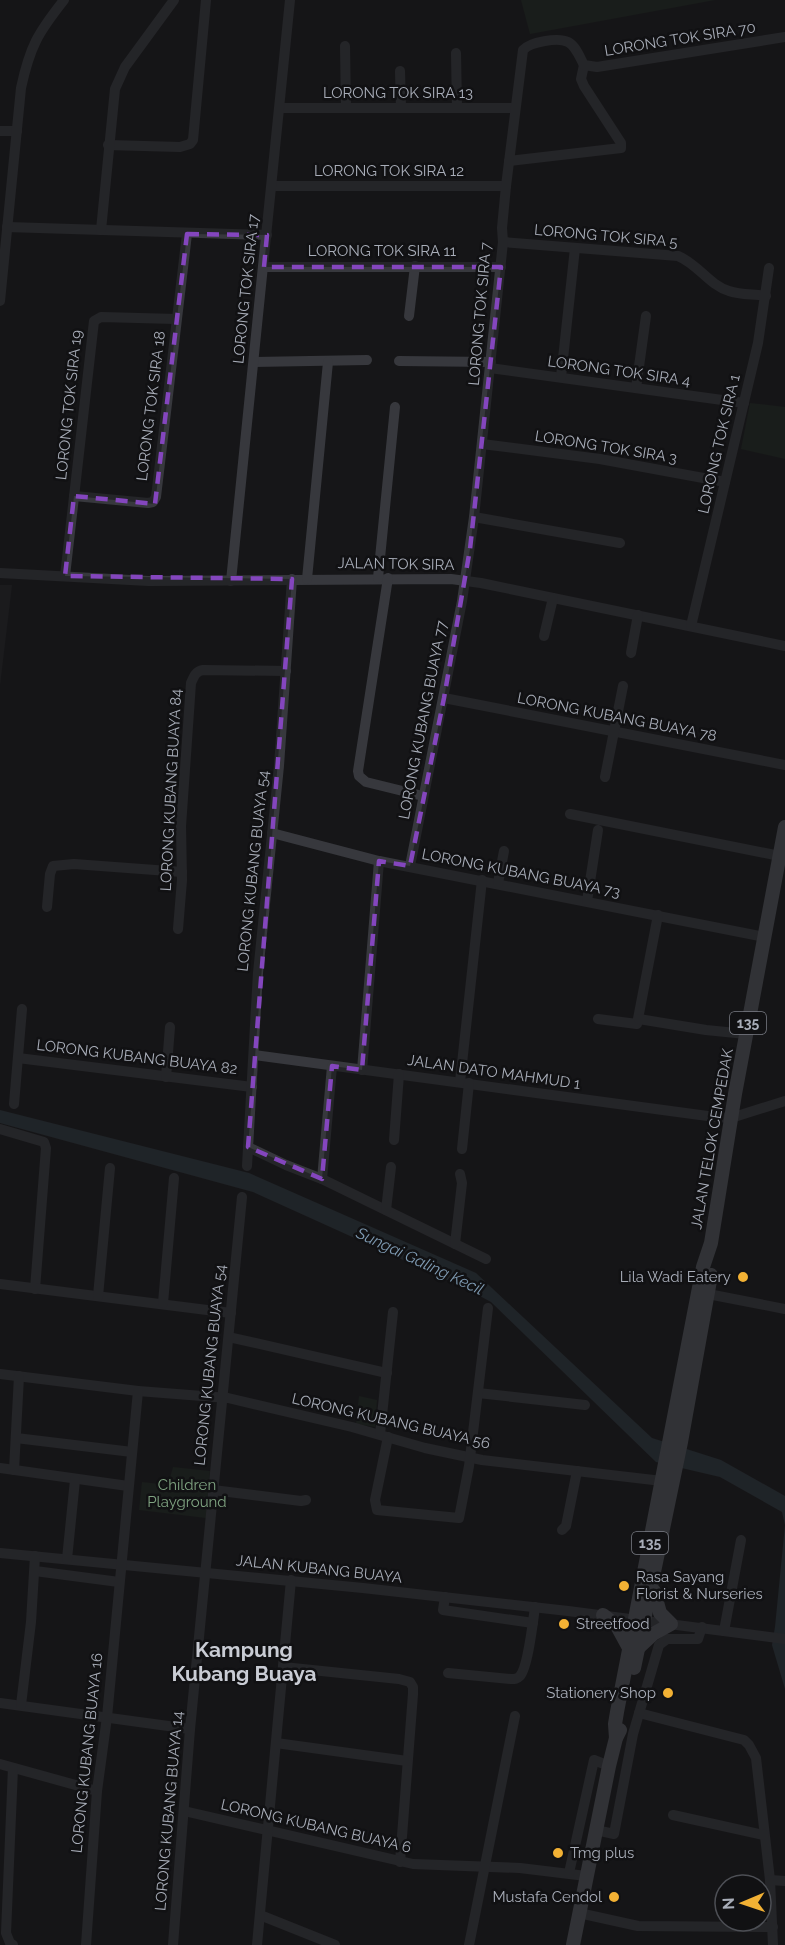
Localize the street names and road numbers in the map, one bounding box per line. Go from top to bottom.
street label: LORONG TOK SIRA 70 [603,18,757,60]
street label: LORONG TOK SIRA 13 [323,84,473,102]
street label: LORONG TOK SIRA 12 [314,162,464,180]
street label: LORONG TOK SIRA 17 [229,213,263,365]
street label: LORONG TOK SIRA 5 [534,221,678,251]
street label: LORONG TOK SIRA 11 [308,242,457,260]
street label: LORONG TOK SIRA 7 [465,242,495,386]
street label: LORONG TOK SIRA 19 [52,329,86,481]
street label: LORONG TOK SIRA 18 [133,330,169,482]
street label: LORONG TOK SIRA 4 [546,352,692,390]
street label: LORONG TOK SIRA 1 [694,372,744,515]
street label: LORONG TOK SIRA 3 [534,427,678,467]
street label: JALAN TOK SIRA [337,554,455,574]
street label: LORONG KUBANG BUAYA 77 [395,619,451,821]
street label: LORONG KUBANG BUAYA 84 [157,688,185,892]
street label: LORONG KUBANG BUAYA 78 [516,689,718,745]
street label: LORONG KUBANG BUAYA 54 [233,770,273,972]
street label: LORONG KUBANG BUAYA 73 [420,845,622,901]
road number: 135 [730,1012,766,1034]
street label: LORONG KUBANG BUAYA 82 [35,1036,239,1078]
street label: JALAN TELOK CEMPEDAK [687,1047,737,1231]
street label: JALAN DATO MAHMUD 1 [406,1051,582,1093]
street label: LORONG KUBANG BUAYA 54 [190,1264,230,1466]
street label: LORONG KUBANG BUAYA 56 [290,1389,492,1453]
road number: 135 [632,1532,668,1554]
street label: JALAN KUBANG BUAYA [235,1551,403,1587]
street label: LORONG KUBANG BUAYA 16 [68,1652,106,1854]
street label: LORONG KUBANG BUAYA 14 [151,1710,187,1912]
street label: LORONG KUBANG BUAYA 6 [219,1795,413,1857]

